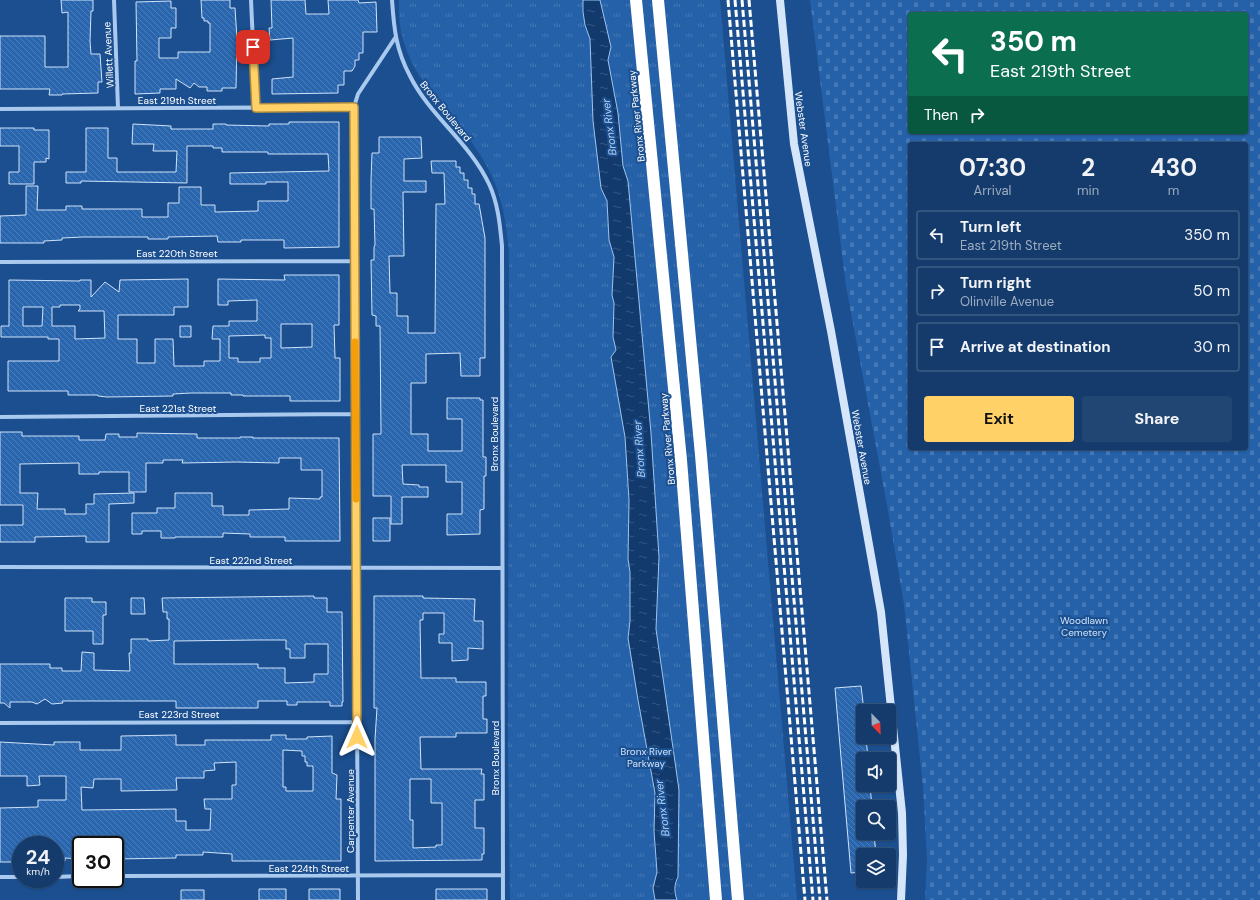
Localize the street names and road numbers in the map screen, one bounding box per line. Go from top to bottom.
street label: Willett Avenue [100,21,117,89]
street label: Bronx River Parkway [625,69,648,163]
street label: Bronx Boulevard [417,78,474,144]
street label: Webster Avenue [792,91,815,168]
street label: East 219th Street [138,94,216,107]
street label: East 220th Street [136,247,218,260]
street label: Bronx River Parkway [657,392,678,485]
street label: Bronx Boulevard [488,397,501,471]
street label: East 221st Street [140,402,216,415]
street label: Webster Avenue [849,409,875,486]
street label: East 222nd Street [210,554,292,567]
street label: East 223rd Street [139,708,219,721]
street label: Bronx Boulevard [489,721,502,795]
street label: Carpenter Avenue [344,769,357,853]
street label: East 224th Street [269,862,349,875]

